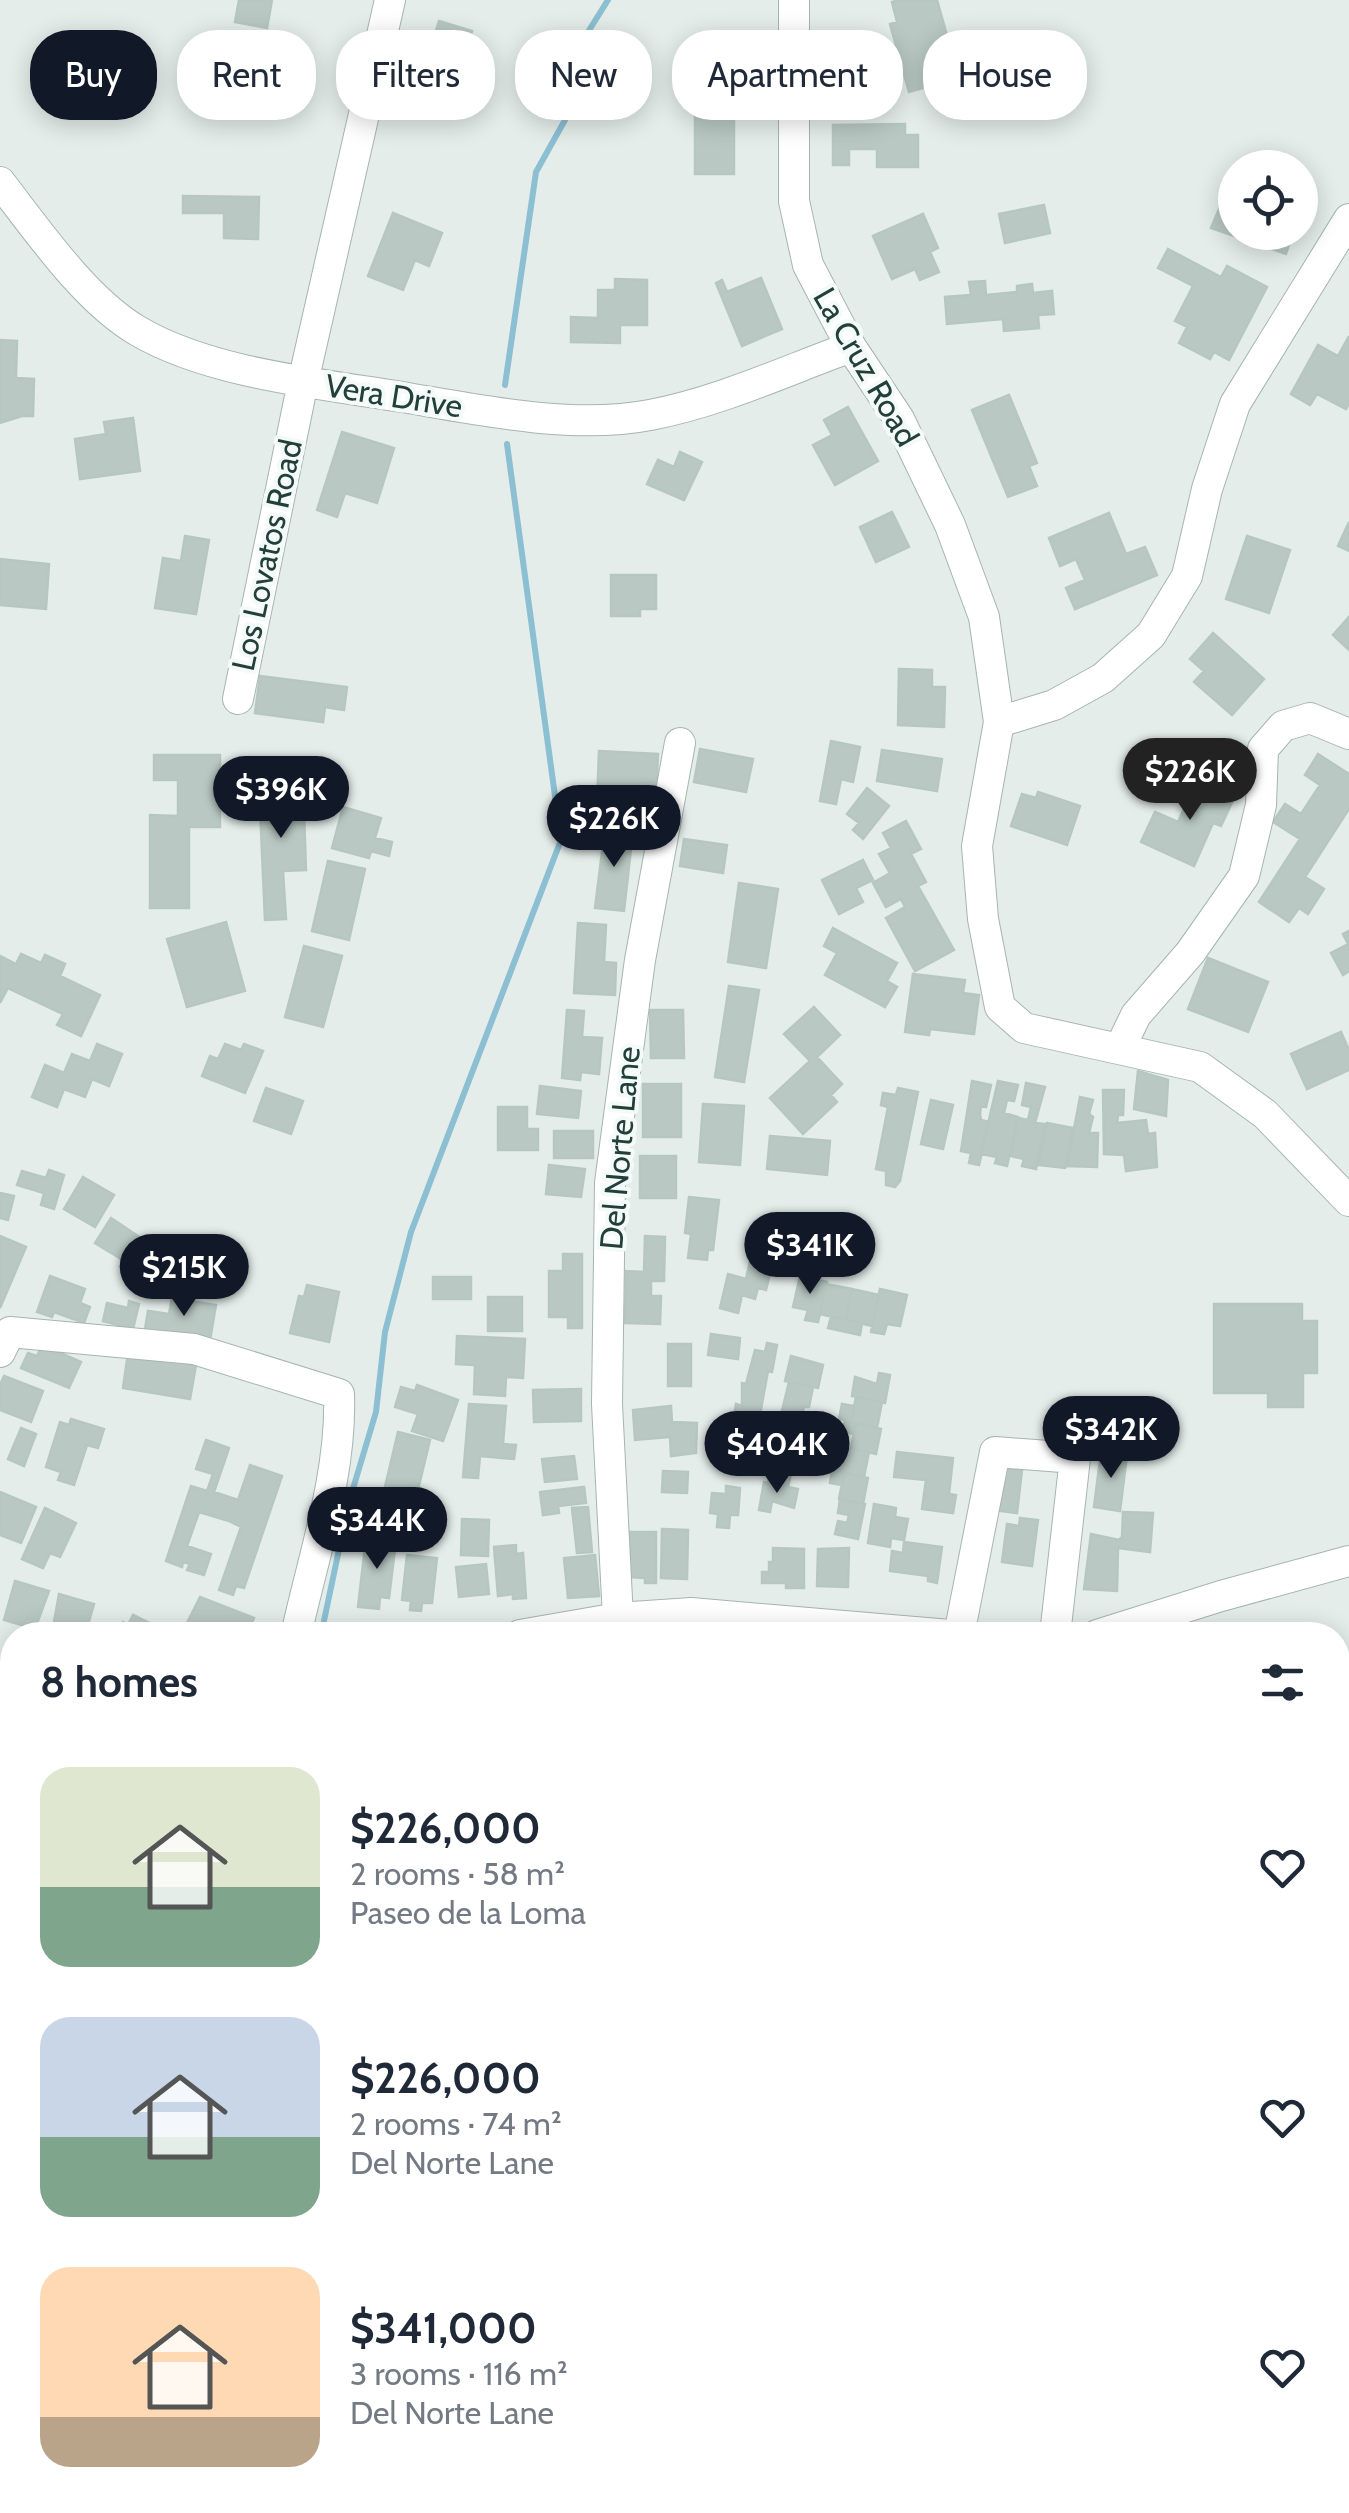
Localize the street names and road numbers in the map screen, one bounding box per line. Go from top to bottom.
street label: La Cruz Road [805,281,927,453]
street label: Vera Drive [323,365,465,426]
street label: Los Lovatos Road [223,436,310,674]
street label: Del Norte Lane [591,1045,648,1251]

